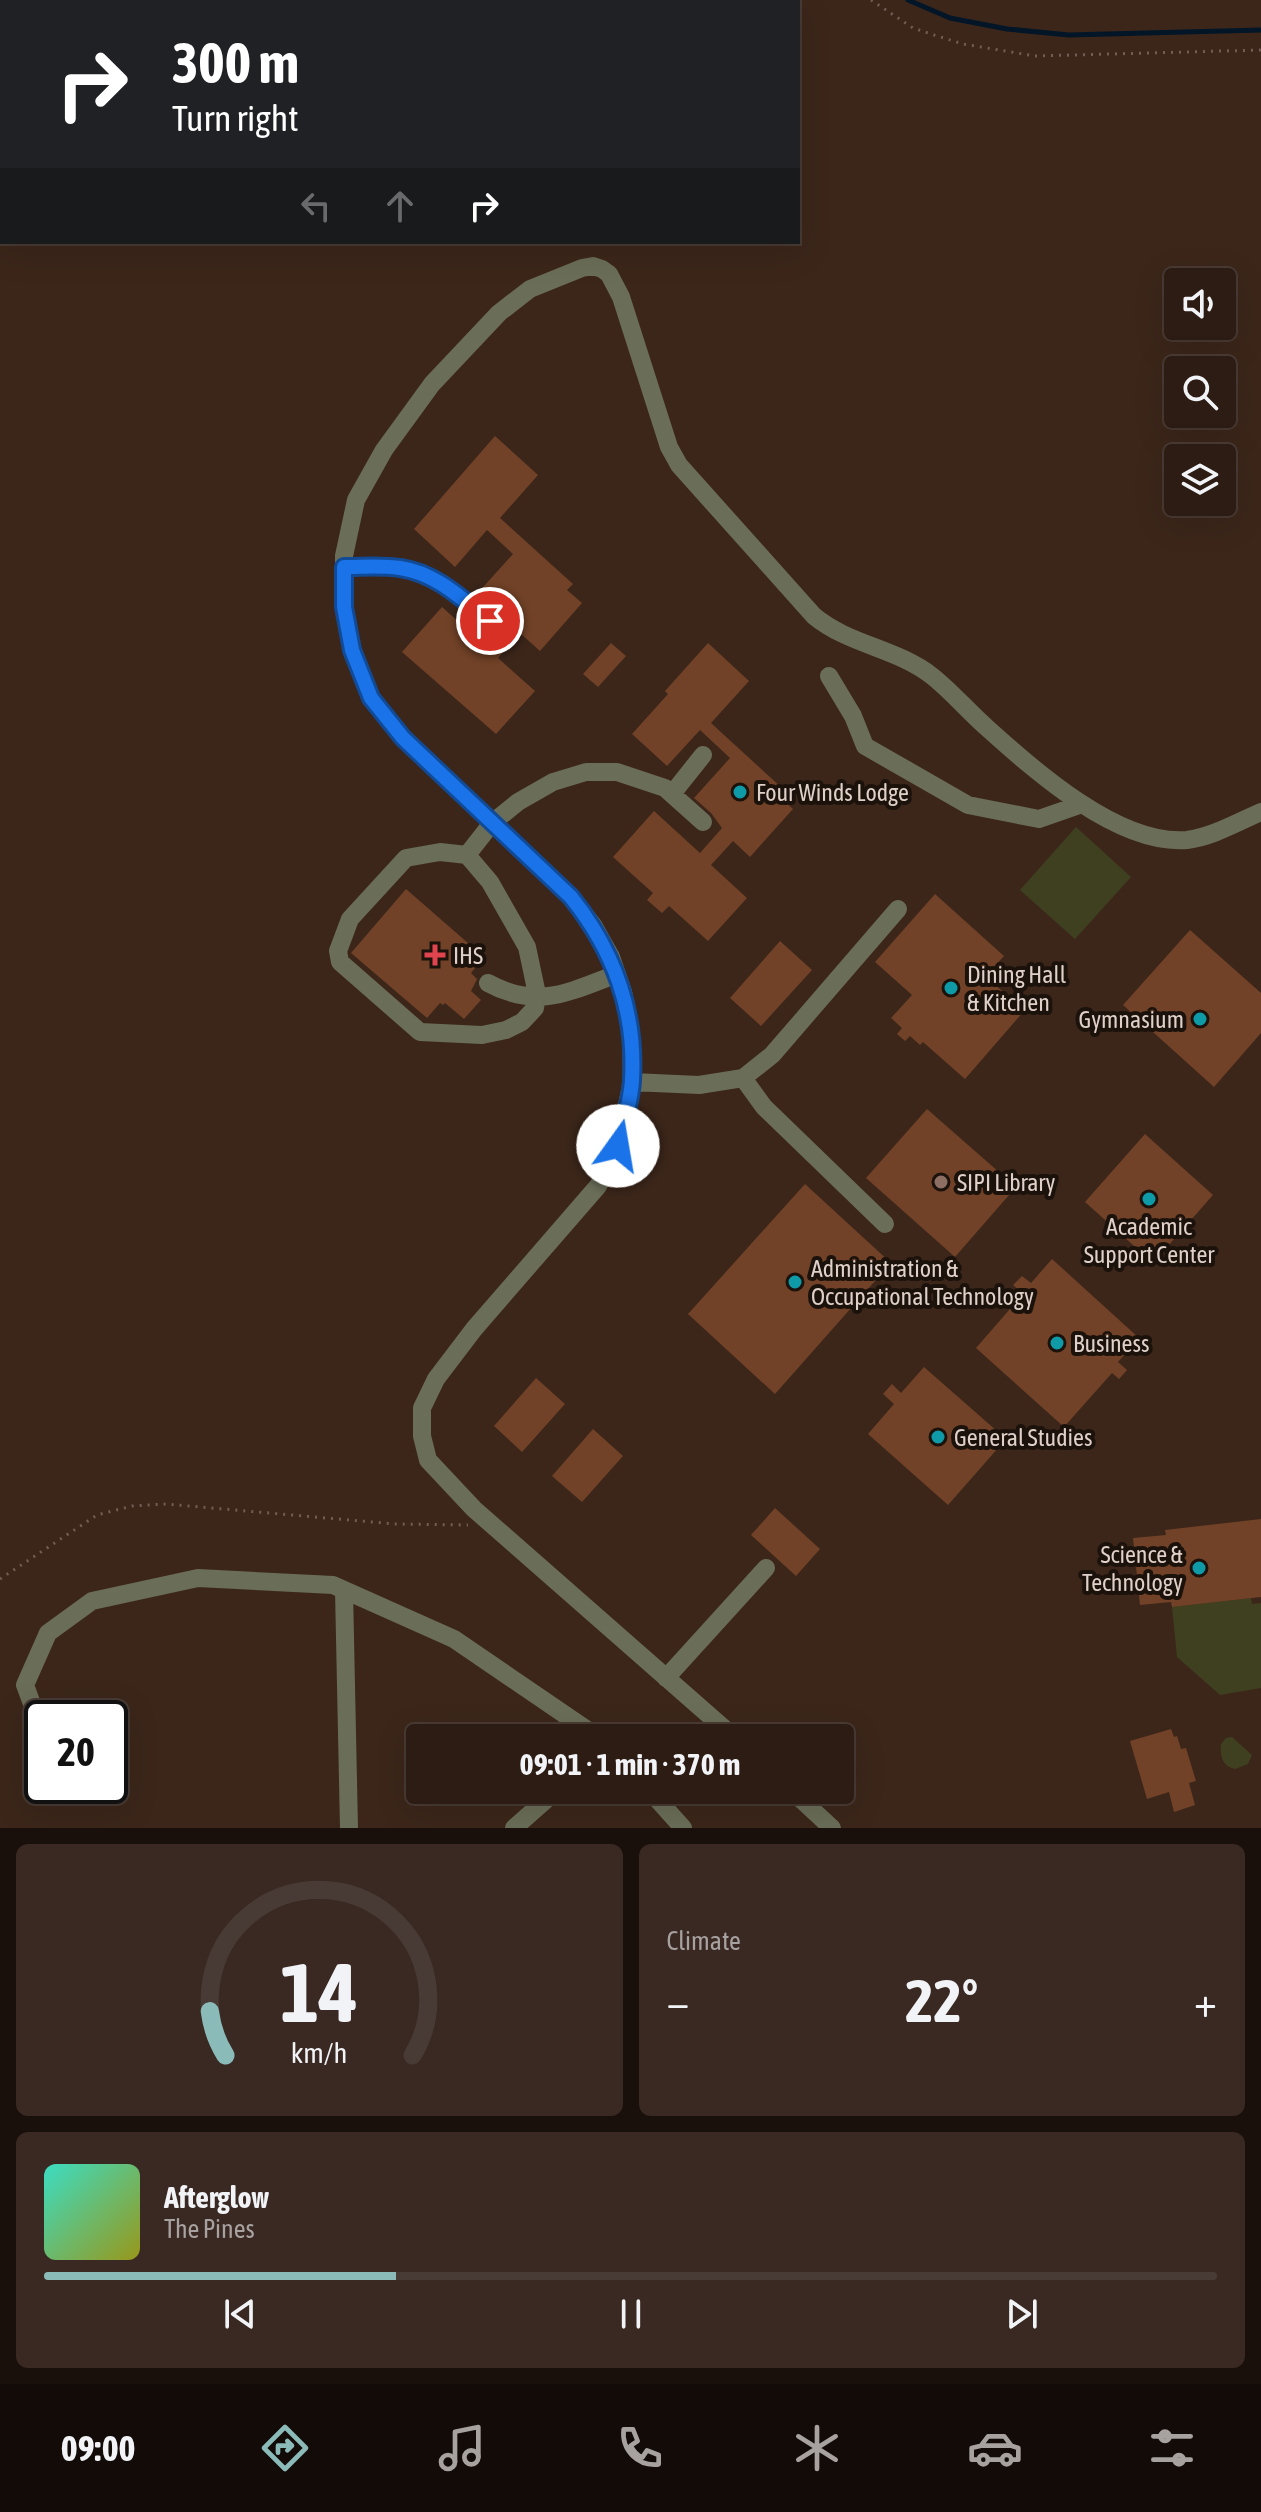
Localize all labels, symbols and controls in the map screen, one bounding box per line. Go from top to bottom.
text: 300 m [172,31,299,95]
icon: right [40,32,144,136]
text: Turn right [172,97,299,139]
icon: left [294,184,338,228]
icon: ahead [378,184,422,228]
icon: right [462,184,506,228]
map controls [1164,268,1236,516]
button: sound [1164,268,1236,340]
button: search [1164,356,1236,428]
button: layers [1164,444,1236,516]
pin [456,587,524,655]
icon: arrive [468,599,512,643]
place label: Four Winds Lodge [756,779,909,806]
marker: Four Winds Lodge [731,783,749,801]
place label: IHS [453,942,483,969]
marker: IHS [424,944,446,966]
place label: Dining Hall & Kitchen [967,961,1067,1016]
marker: Dining Hall & Kitchen [942,979,960,997]
place label: Gymnasium [1078,1006,1184,1033]
marker: Gymnasium [1191,1010,1209,1028]
position arrow [576,1104,660,1188]
place label: SIPI Library [957,1169,1055,1196]
marker: SIPI Library [932,1173,950,1191]
marker: Academic Support Center [1140,1190,1158,1208]
place label: Academic Support Center [1084,1213,1215,1268]
place label: Administration & Occupational Technology [811,1255,1034,1310]
marker: Administration & Occupational Technology [786,1273,804,1291]
place label: Business [1073,1330,1149,1357]
marker: Business [1048,1334,1066,1352]
place label: General Studies [954,1424,1092,1451]
marker: General Studies [929,1428,947,1446]
place label: Science & Technology [1082,1541,1184,1596]
marker: Science & Technology [1190,1559,1208,1577]
speed limit sign: 20 [24,1700,128,1804]
text: 09:01 · 1 min · 370 m [520,1747,740,1781]
text: Climate [667,1926,741,1956]
text: 14 [280,1944,358,2040]
text: 22° [905,1966,978,2035]
text: − [667,1976,689,2026]
text: + [1194,1976,1217,2026]
text: km/h [291,2036,348,2069]
text: Afterglow [164,2180,269,2214]
text: The Pines [164,2214,255,2244]
icon: previous [218,2292,262,2336]
icon: pause [609,2292,653,2336]
icon: next [1000,2292,1044,2336]
icon: directions [257,2420,313,2476]
icon: music [434,2420,490,2476]
icon: phone [612,2420,668,2476]
icon: climate [789,2420,845,2476]
icon: car [967,2420,1023,2476]
icon: filters [1144,2420,1200,2476]
text: 09:00 [61,2427,136,2469]

